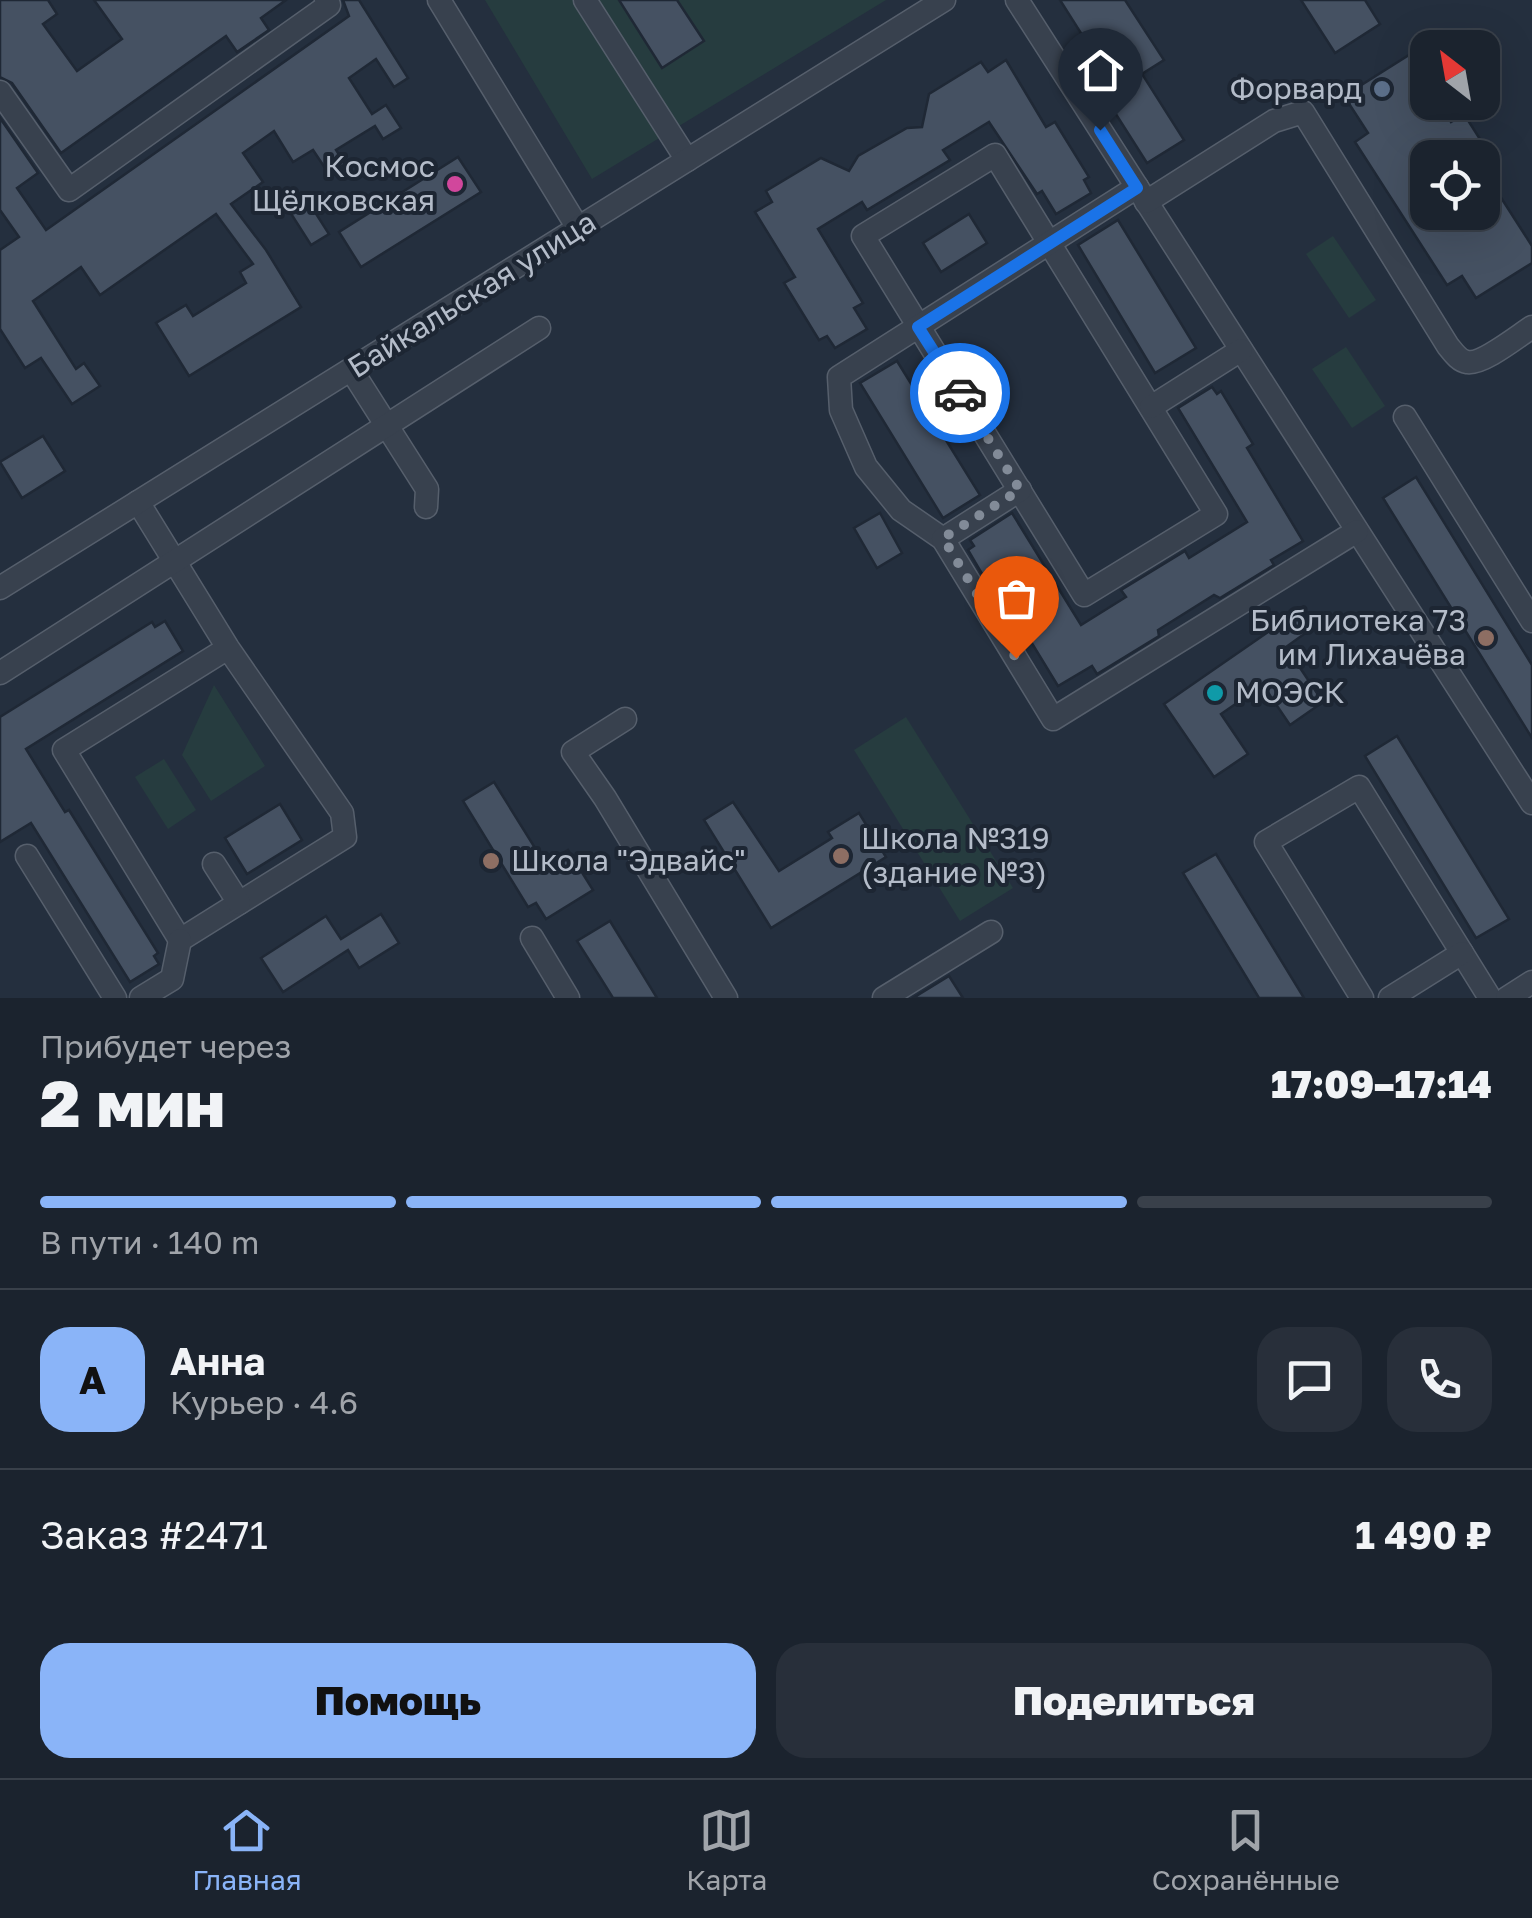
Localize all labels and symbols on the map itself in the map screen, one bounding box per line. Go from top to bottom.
pin [1058,28,1143,131]
north arrow [1410,30,1500,120]
place label: Форвард [1230,70,1362,106]
marker: Форвард [1371,78,1393,100]
place label: Космос Щёлковская [252,148,435,218]
marker: Космос Щёлковская [444,173,466,195]
street label: Байкальская улица [341,203,602,385]
courier [910,343,1010,443]
pin [974,556,1059,659]
place label: Библиотека 73 им Лихачёва [1250,602,1466,672]
marker: Библиотека 73 им Лихачёва [1475,627,1497,649]
place label: МОЭСК [1235,674,1345,710]
marker: МОЭСК [1204,682,1226,704]
place label: Школа №319 (здание №3) [861,820,1050,890]
place label: Школа "Эдвайс" [511,842,746,878]
marker: Школа №319 (здание №3) [830,845,852,867]
marker: Школа "Эдвайс" [480,850,502,872]

